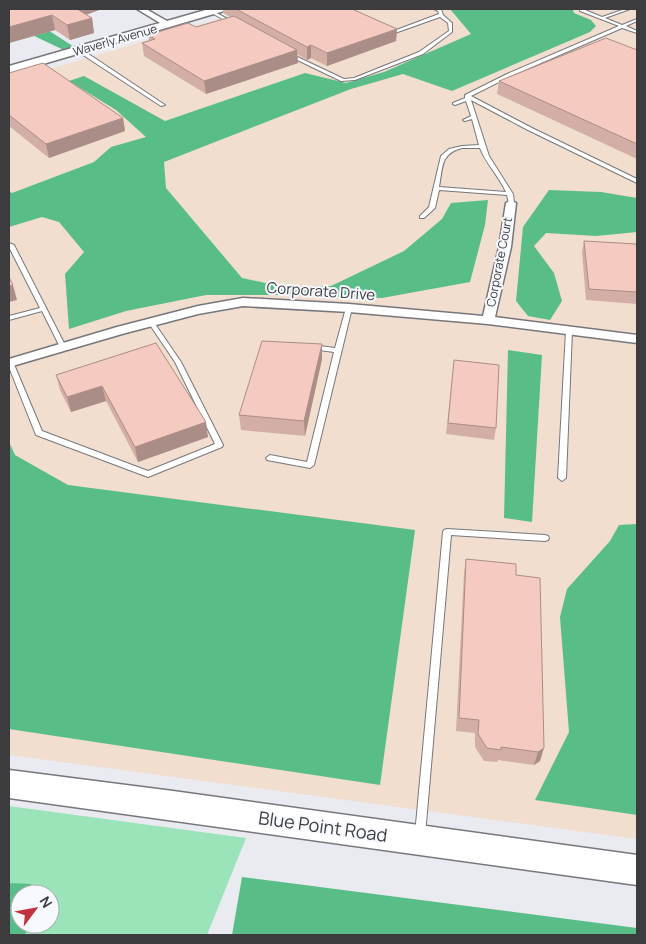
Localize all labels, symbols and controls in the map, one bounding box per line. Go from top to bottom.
street label: Waverly Avenue [71,20,159,60]
street label: Corporate Court [482,216,516,308]
street label: Corporate Drive [266,277,376,305]
street label: Blue Point Road [257,805,389,847]
north arrow [10,884,60,934]
text: N [36,893,57,911]

